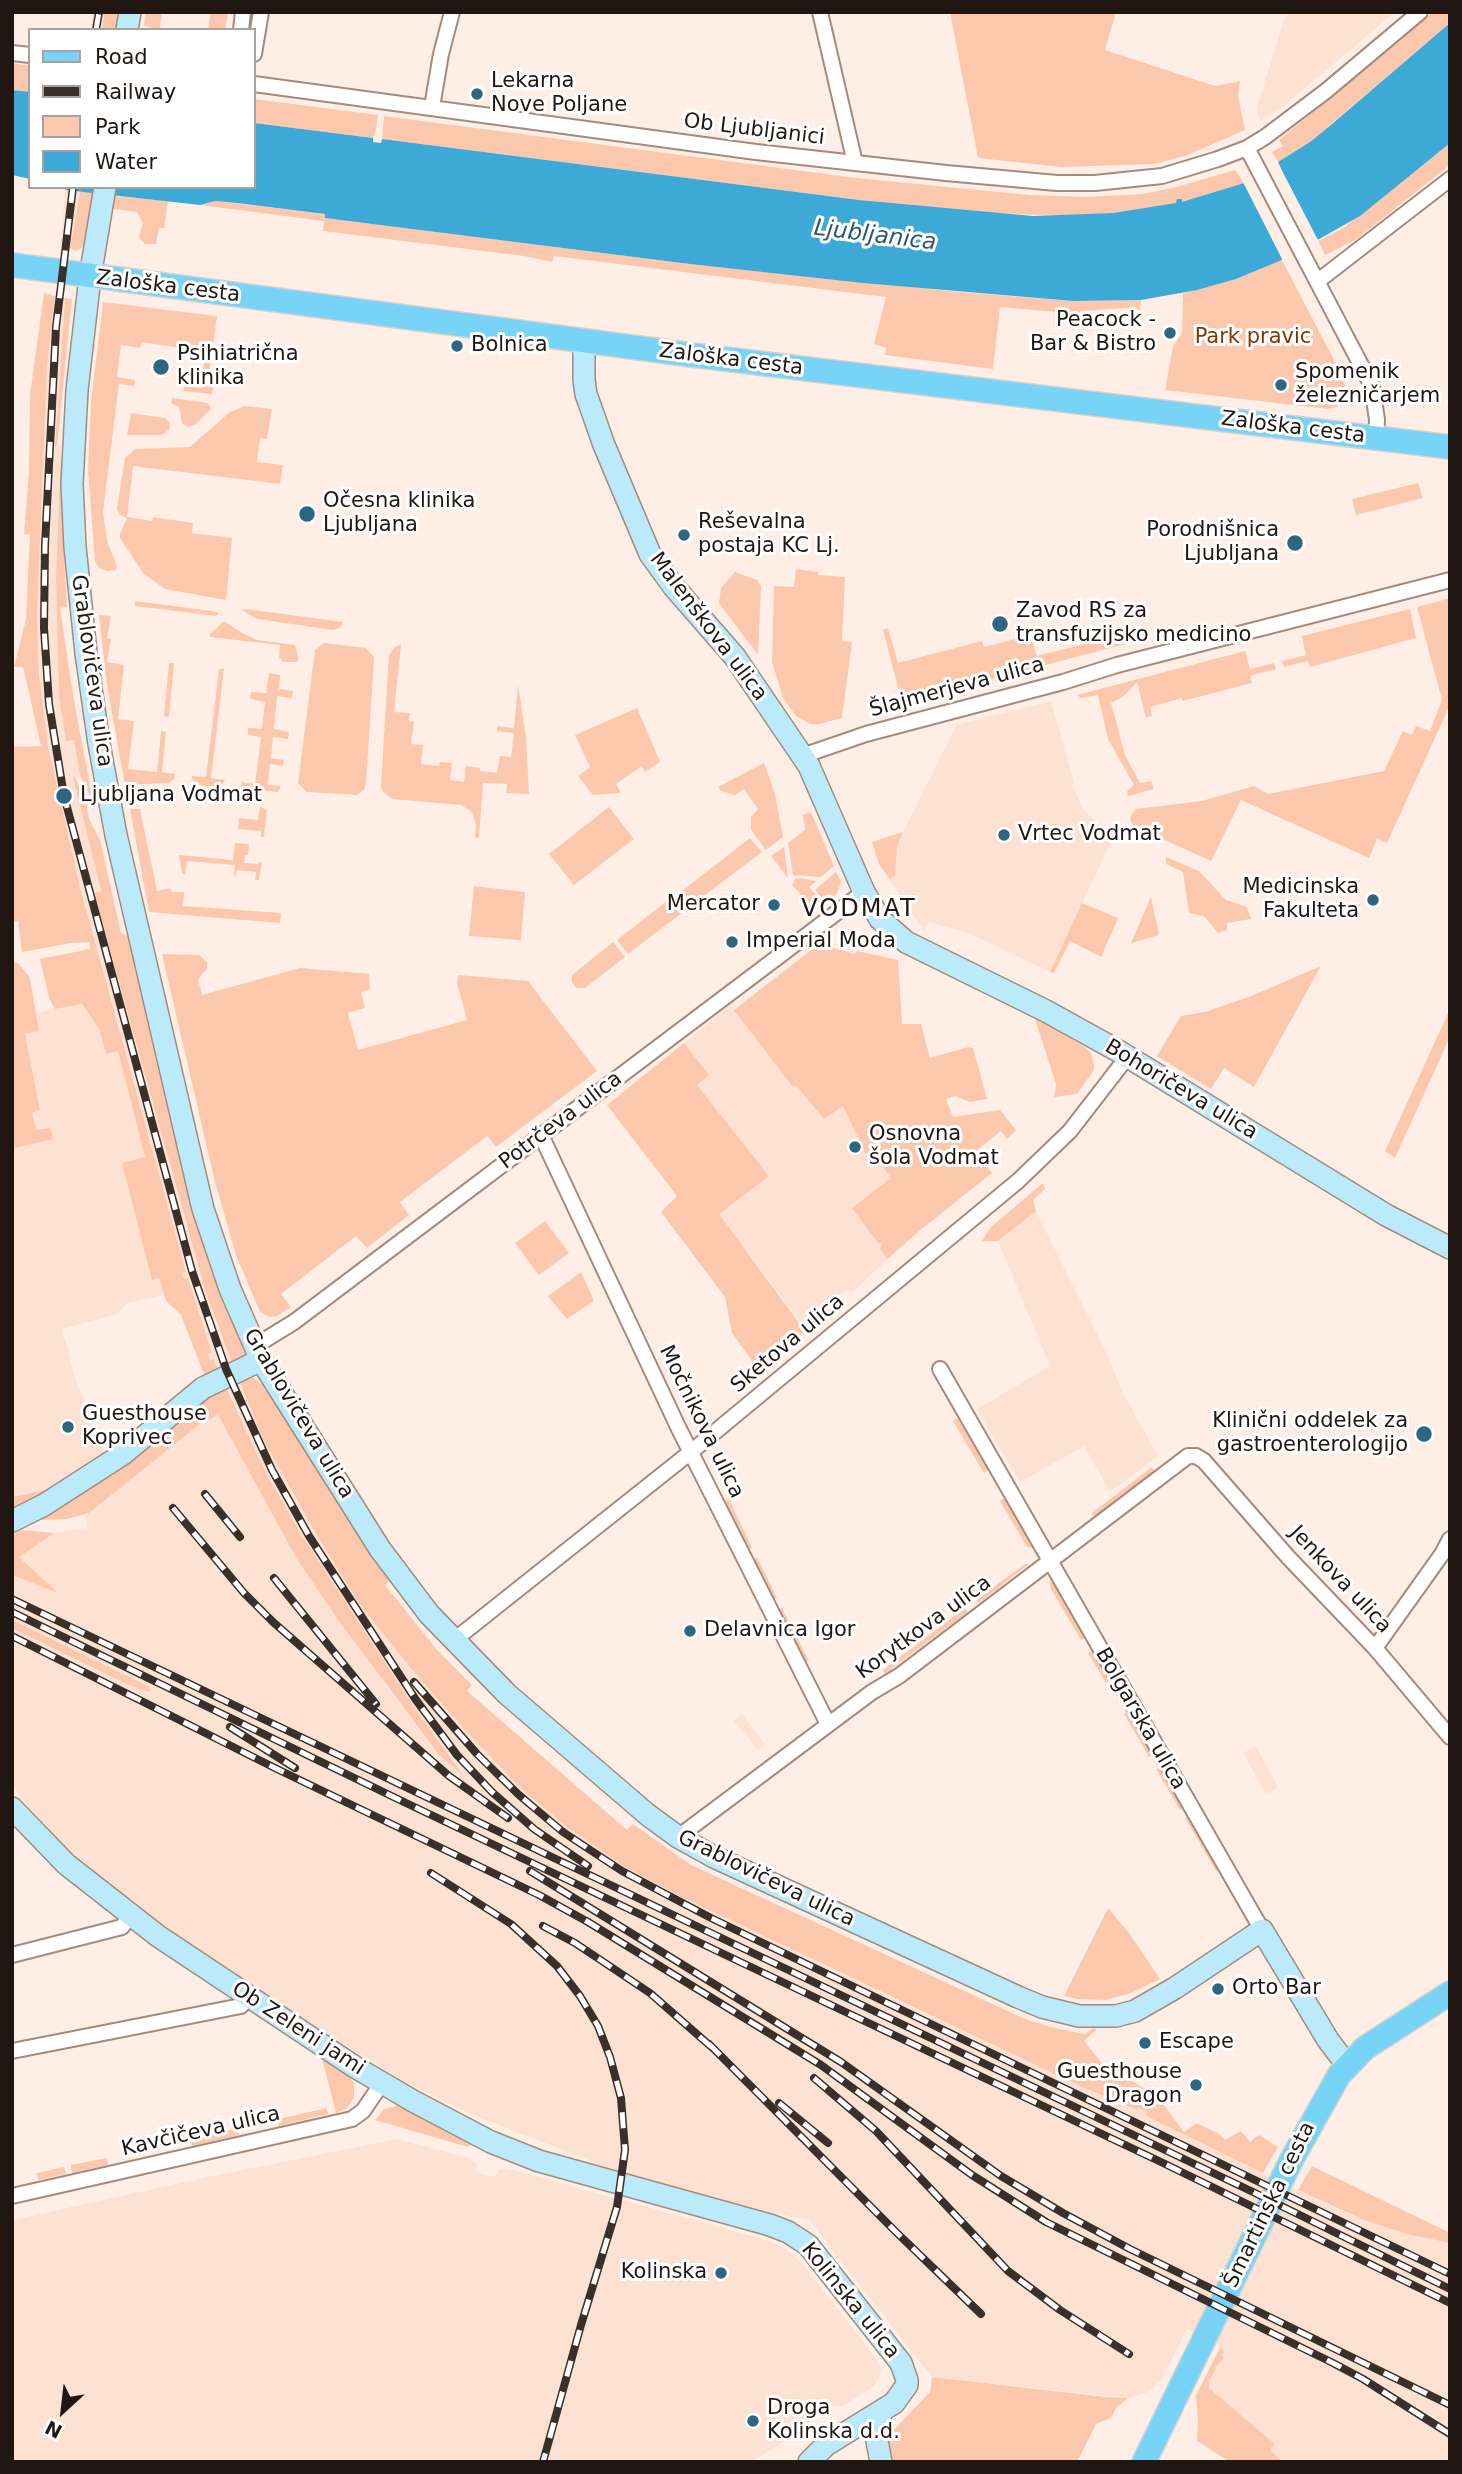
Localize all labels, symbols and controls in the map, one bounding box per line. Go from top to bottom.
legend [28,28,256,189]
text: Road [95,45,148,69]
place label: Lekarna Nove Poljane [491,69,627,119]
text: Railway [95,80,176,104]
marker: Lekarna Nove Poljane [469,86,485,102]
street label: Ob Ljubljanici [682,109,826,151]
text: Park [95,115,140,139]
text: Water [95,150,157,174]
water label: Ljubljanica [812,215,938,257]
street label: Zaloška cesta [95,266,241,308]
place label: Peacock - Bar & Bistro [1030,308,1156,358]
marker: Peacock - Bar & Bistro [1162,325,1178,341]
park label: Park pravic [1195,325,1311,351]
place label: Bolnica [471,333,548,359]
marker: Bolnica [449,338,465,354]
street label: Zaloška cesta [658,339,804,381]
place label: Psihiatrična klinika [177,342,299,392]
marker: Psihiatrična klinika [151,357,171,377]
place label: Spomenik železničarjem [1295,360,1440,410]
marker: Spomenik železničarjem [1273,377,1289,393]
street label: Zaloška cesta [1220,407,1366,449]
place label: Očesna klinika Ljubljana [323,489,475,539]
marker: Očesna klinika Ljubljana [297,504,317,524]
place label: Reševalna postaja KC Lj. [698,510,840,560]
place label: Porodnišnica Ljubljana [1146,518,1279,568]
marker: Reševalna postaja KC Lj. [676,527,692,543]
marker: Porodnišnica Ljubljana [1285,533,1305,553]
street label: Malenškova ulica [644,548,772,706]
street label: Grablovičeva ulica [65,573,117,769]
place label: Zavod RS za transfuzijsko medicino [1016,599,1251,649]
marker: Zavod RS za transfuzijsko medicino [990,614,1010,634]
street label: Šlajmerjeva ulica [867,653,1047,723]
place label: Ljubljana Vodmat [80,783,262,809]
marker: Ljubljana Vodmat [54,786,74,806]
place label: Vrtec Vodmat [1018,822,1161,848]
marker: Vrtec Vodmat [996,827,1012,843]
place label: Medicinska Fakulteta [1243,875,1359,925]
place label: Mercator [667,892,760,918]
marker: Medicinska Fakulteta [1365,892,1381,908]
district label: VODMAT [802,896,916,924]
marker: Mercator [766,897,782,913]
place label: Imperial Moda [746,929,896,955]
marker: Imperial Moda [724,934,740,950]
street label: Bohoričeva ulica [1100,1034,1262,1146]
street label: Potrčeva ulica [495,1067,627,1175]
place label: Osnovna šola Vodmat [869,1122,999,1172]
marker: Osnovna šola Vodmat [847,1139,863,1155]
street label: Sketova ulica [726,1289,850,1399]
street label: Grablovičeva ulica [237,1324,359,1504]
street label: Močnikova ulica [653,1341,749,1503]
place label: Guesthouse Koprivec [82,1402,207,1452]
place label: Klinični oddelek za gastroenterologijo [1212,1409,1408,1459]
marker: Guesthouse Koprivec [60,1419,76,1435]
marker: Klinični oddelek za gastroenterologijo [1414,1424,1434,1444]
street label: Jenkova ulica [1284,1521,1396,1639]
street label: Korytkova ulica [852,1571,996,1685]
place label: Delavnica Igor [704,1618,855,1644]
marker: Delavnica Igor [682,1623,698,1639]
street label: Bolgarska ulica [1089,1644,1191,1794]
street label: Grablovičeva ulica [673,1825,859,1933]
place label: Orto Bar [1232,1976,1321,2002]
street label: Ob Zeleni jami [227,1977,369,2081]
marker: Orto Bar [1210,1981,1226,1997]
place label: Escape [1159,2030,1234,2056]
marker: Escape [1137,2035,1153,2051]
place label: Guesthouse Dragon [1057,2060,1182,2110]
marker: Guesthouse Dragon [1188,2077,1204,2093]
street label: Kavčičeva ulica [119,2102,283,2162]
street label: Šmartinska cesta [1219,2118,1321,2292]
street label: Kolinska ulica [795,2238,905,2364]
place label: Kolinska [621,2260,707,2286]
marker: Kolinska [713,2265,729,2281]
north arrow [28,2376,98,2446]
place label: Droga Kolinska d.d. [767,2396,900,2446]
marker: Droga Kolinska d.d. [745,2413,761,2429]
text: N [41,2416,66,2443]

